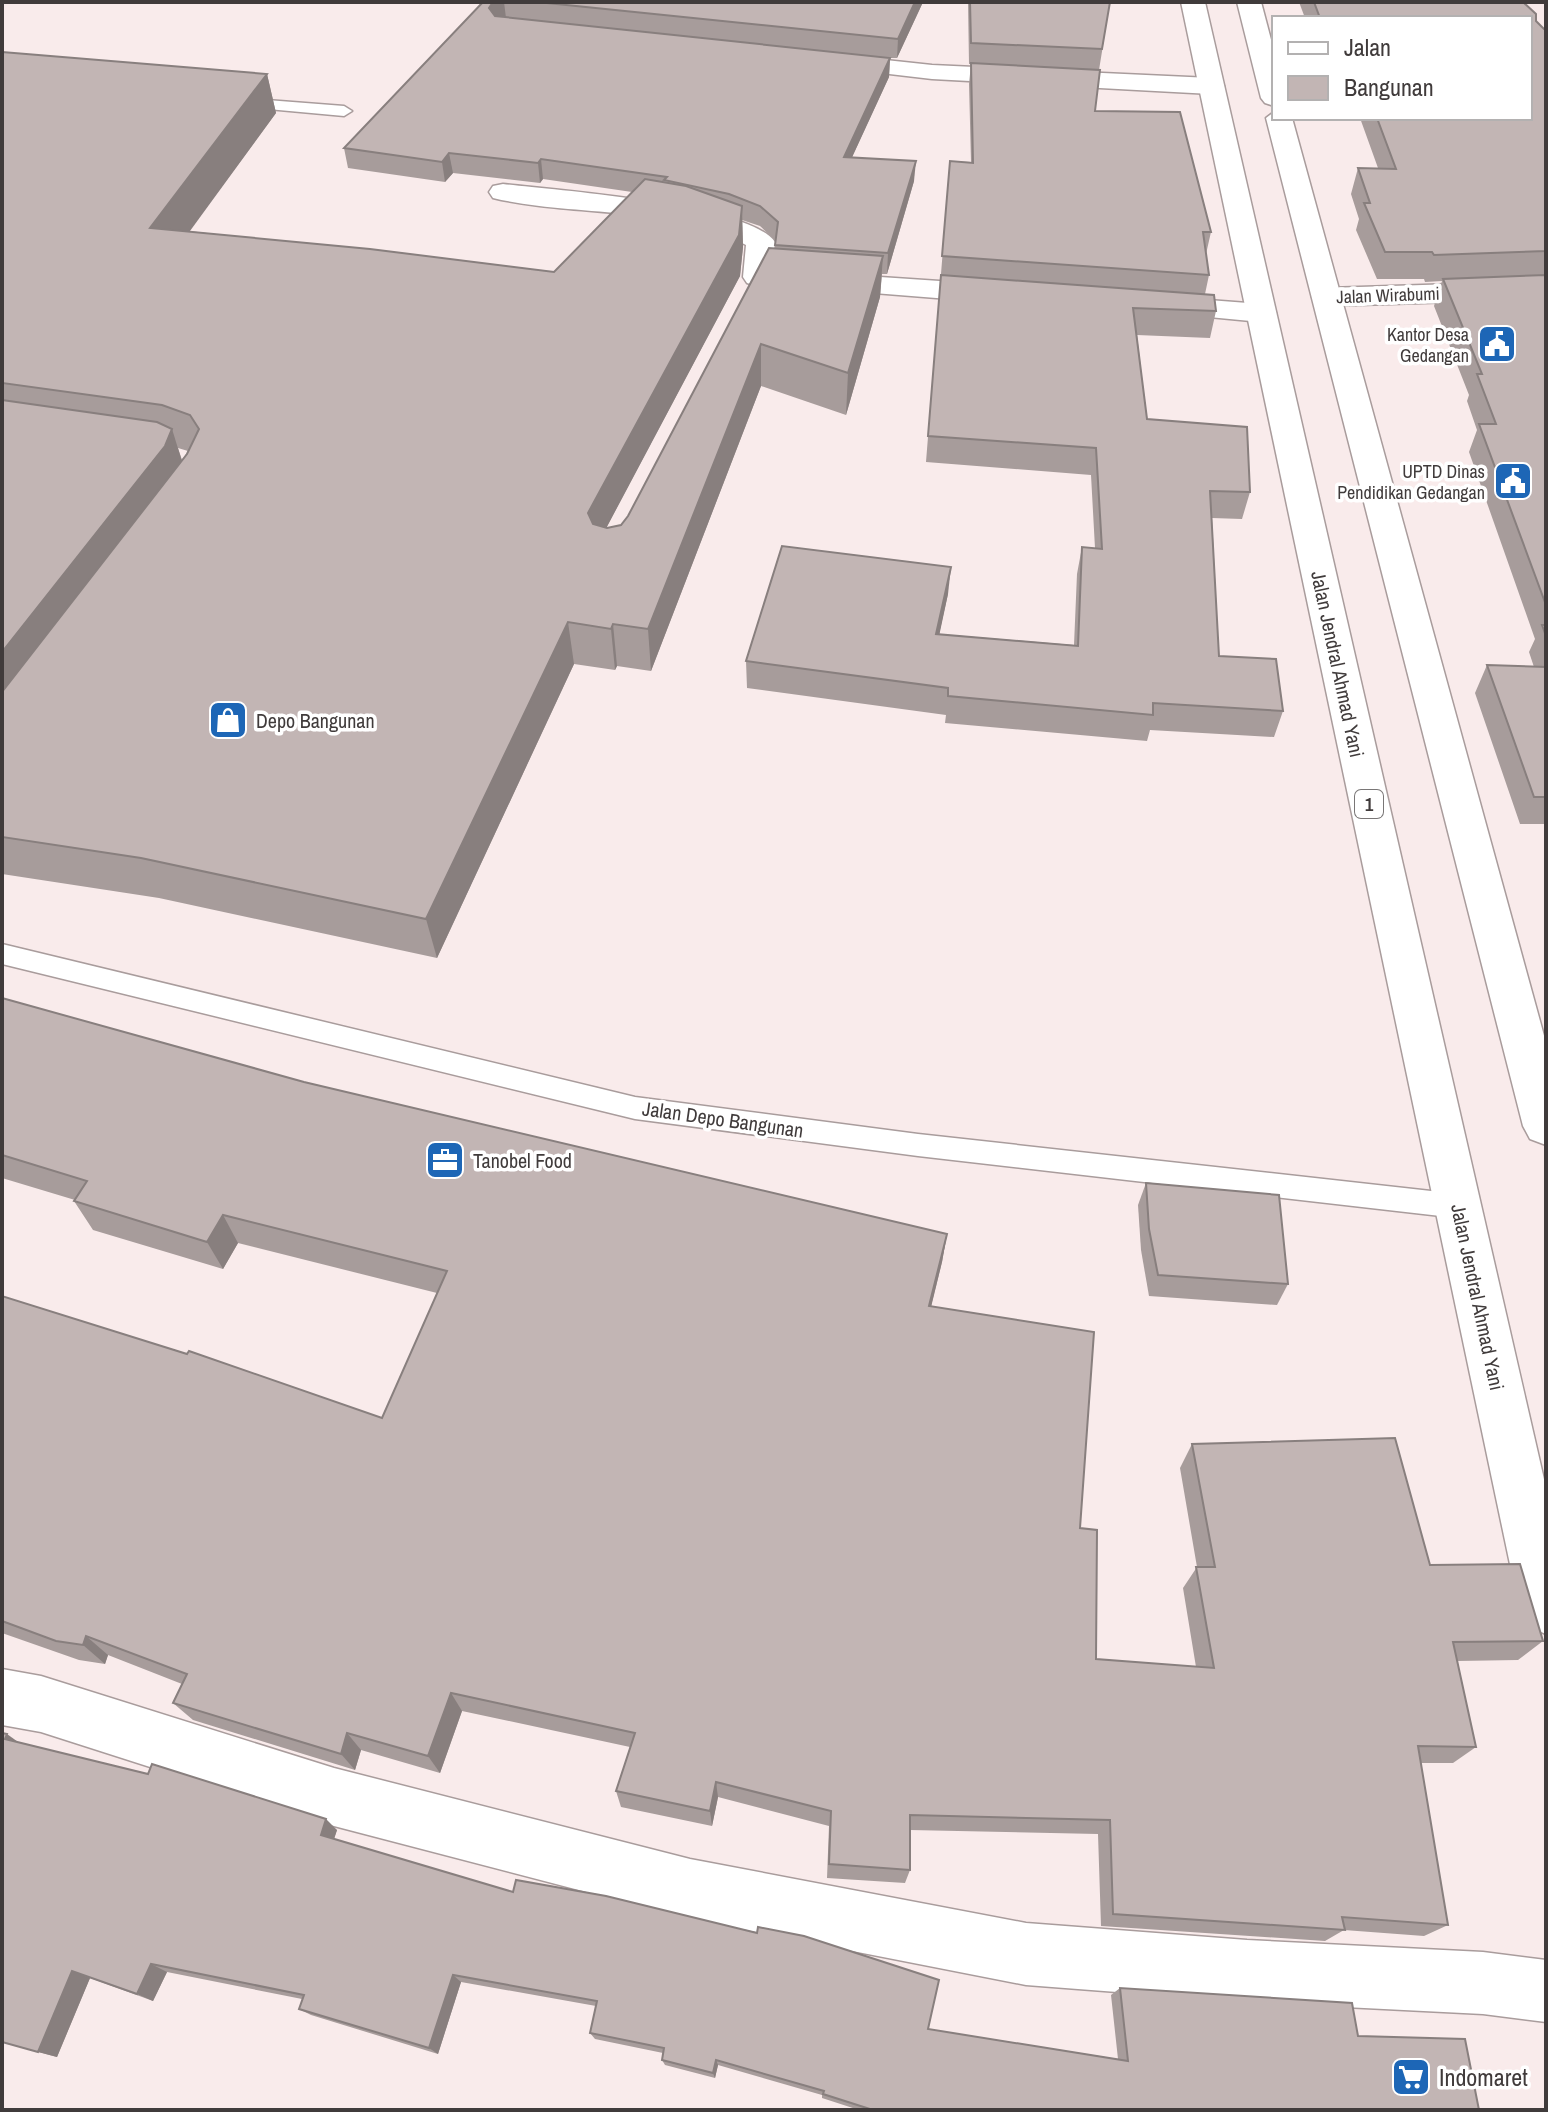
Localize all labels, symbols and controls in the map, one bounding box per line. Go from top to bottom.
legend [1272,16,1532,120]
text: Jalan [1344,31,1391,63]
text: Bangunan [1344,71,1434,103]
street label: Jalan Wirabumi [1336,281,1440,309]
place label: Kantor Desa Gedangan [1387,322,1469,368]
public building icon: Kantor Desa Gedangan [1476,323,1518,365]
place label: UPTD Dinas Pendidikan Gedangan [1337,459,1485,505]
public building icon: UPTD Dinas Pendidikan Gedangan [1492,460,1534,502]
street label: Jalan Jendral Ahmad Yani [1305,568,1371,760]
shop icon: Depo Bangunan [207,699,249,741]
place label: Depo Bangunan [256,707,375,734]
road number: 1 [1355,790,1383,818]
street label: Jalan Depo Bangunan [641,1094,805,1144]
office icon: Tanobel Food [424,1139,466,1181]
place label: Tanobel Food [473,1147,572,1174]
street label: Jalan Jendral Ahmad Yani [1445,1201,1511,1393]
supermarket icon: Indomaret [1390,2056,1432,2098]
place label: Indomaret [1439,2061,1528,2093]

